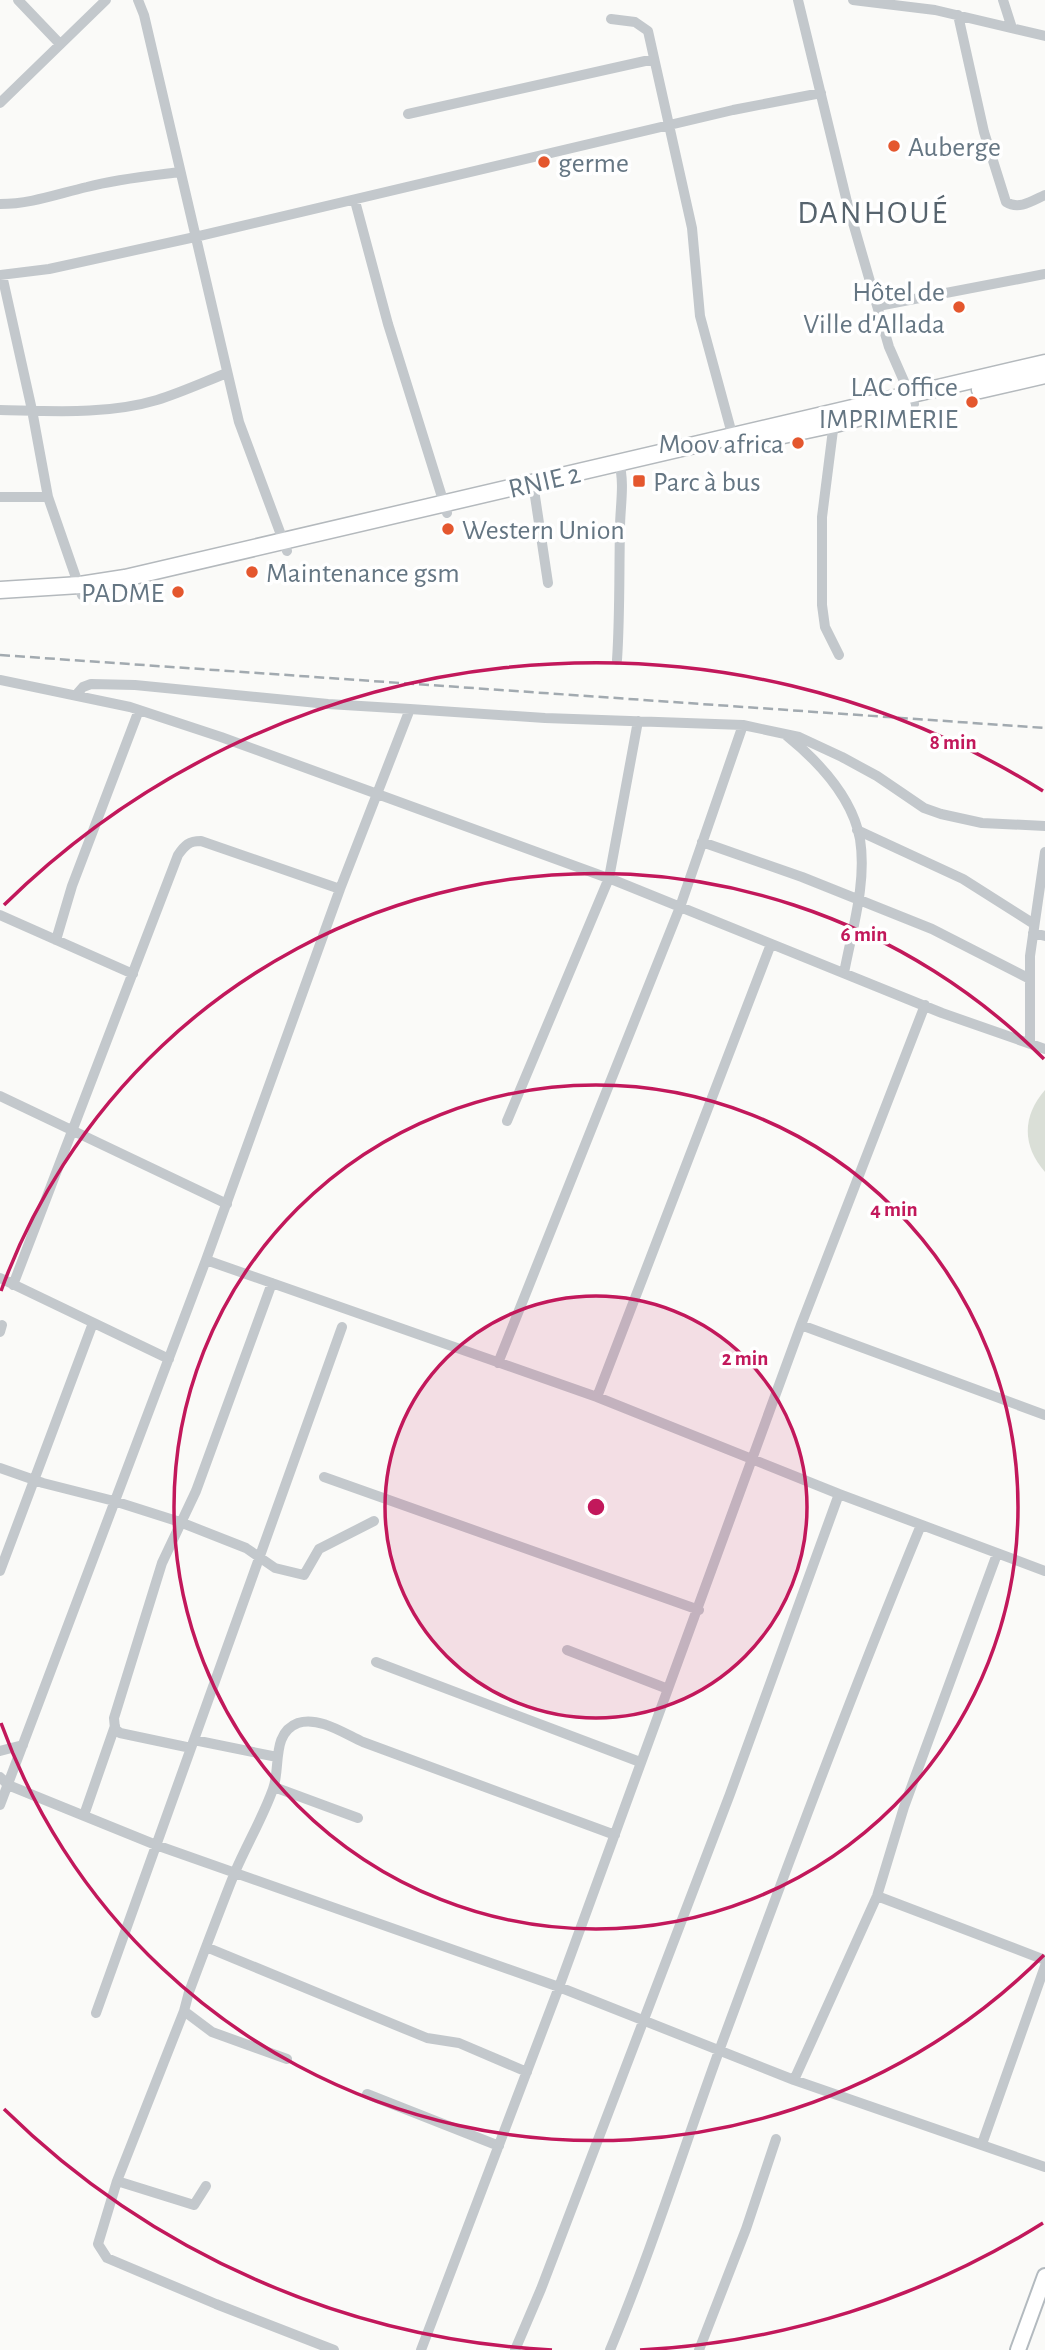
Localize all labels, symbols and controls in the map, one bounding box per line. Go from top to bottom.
place label: Auberge [908,134,1001,162]
marker: Auberge [886,138,902,154]
place label: germe [558,150,629,178]
marker: germe [536,154,552,170]
district label: DANHOUÉ [797,194,949,229]
place label: Hôtel de Ville d'Allada [803,279,945,339]
marker: Hôtel de Ville d'Allada [951,299,967,315]
place label: LAC office IMPRIMERIE [819,374,958,434]
marker: LAC office IMPRIMERIE [964,394,980,410]
place label: Moov africa [659,431,784,459]
marker: Moov africa [790,435,806,451]
street label: RNIE 2 [506,460,583,504]
place label: Parc à bus [653,469,761,497]
marker: Parc à bus [631,473,647,489]
place label: Western Union [462,517,625,545]
marker: Western Union [440,521,456,537]
place label: Maintenance gsm [266,560,460,588]
marker: Maintenance gsm [244,564,260,580]
place label: PADME [81,580,164,608]
marker: PADME [170,584,186,600]
text: 8 min [929,732,977,753]
text: 6 min [841,924,887,945]
text: 4 min [870,1199,918,1220]
text: 2 min [722,1348,768,1369]
centre of rings [584,1495,608,1519]

